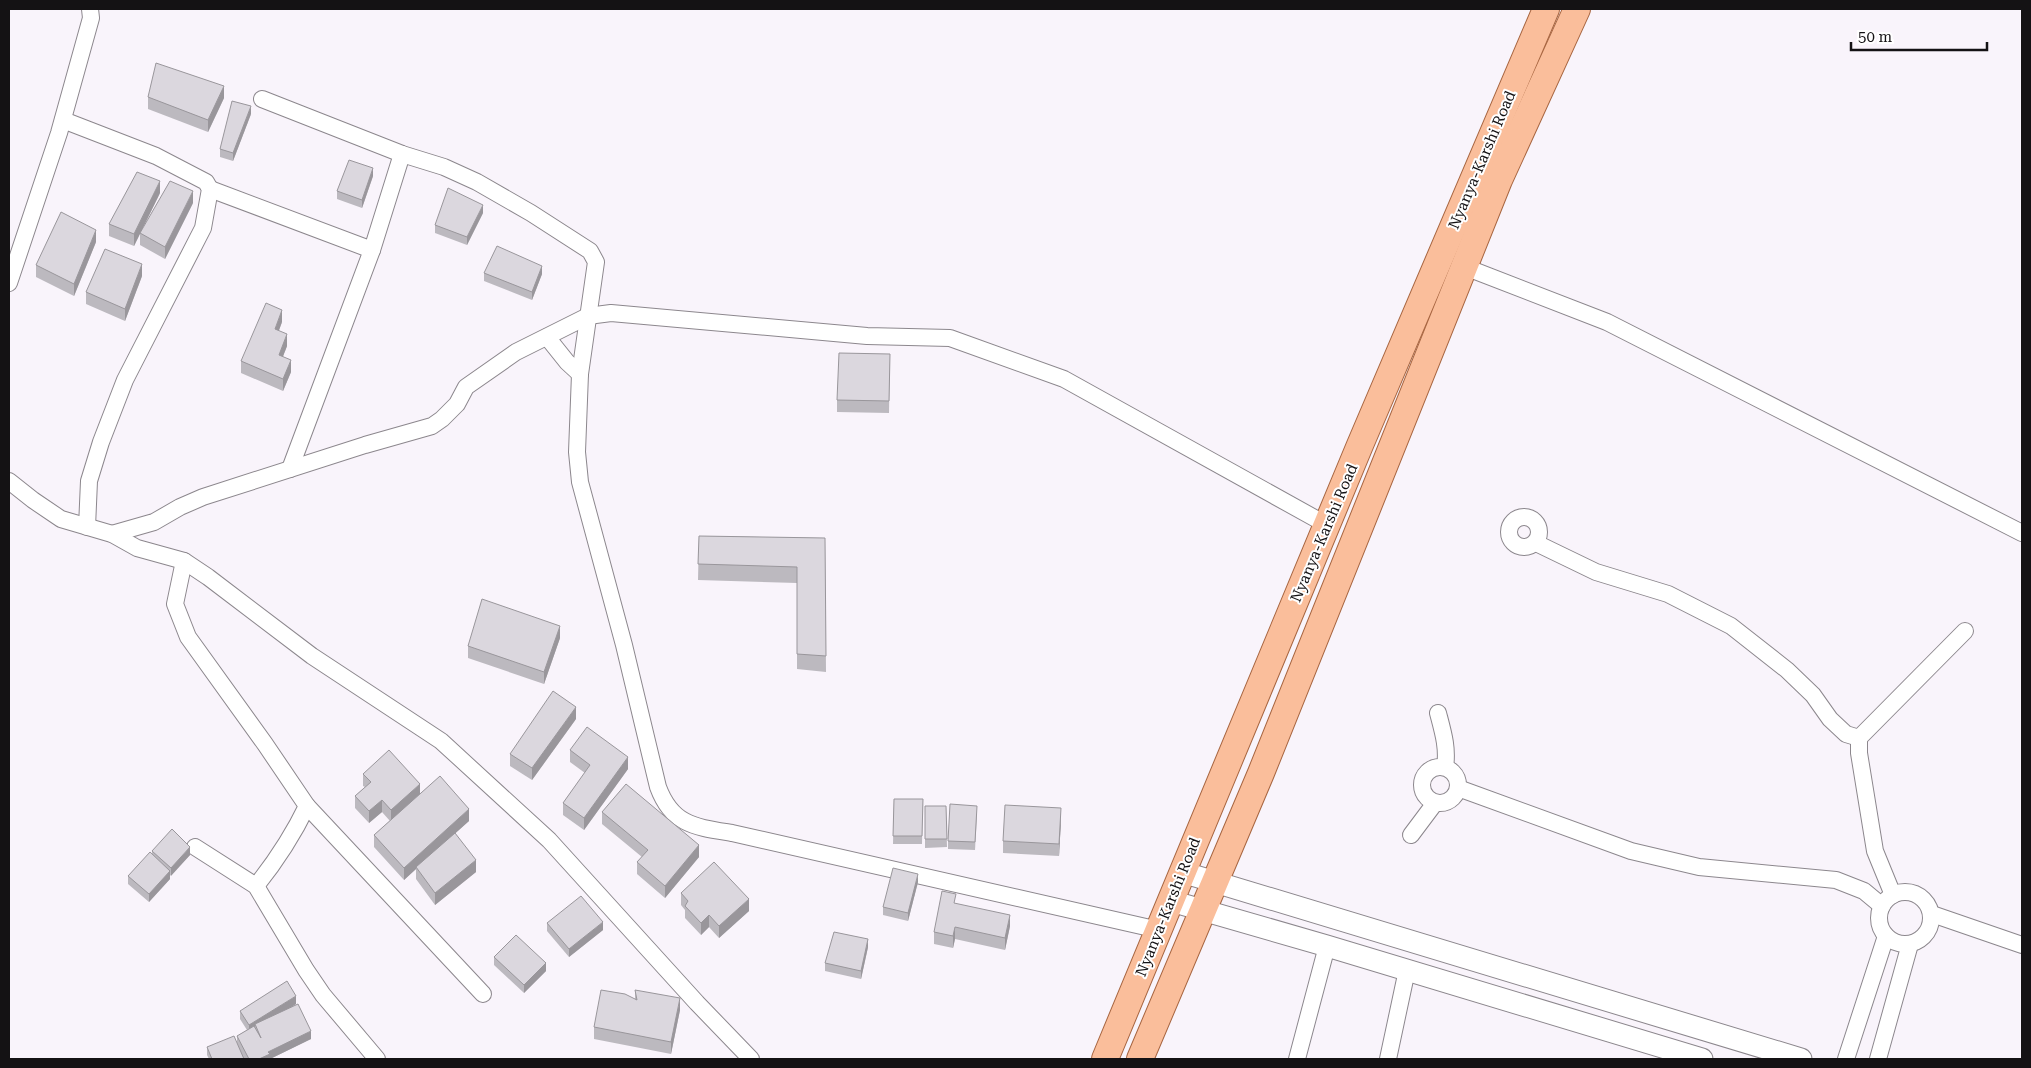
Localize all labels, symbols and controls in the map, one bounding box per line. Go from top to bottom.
scale bar [1851,20,1987,52]
text: 50 m [1858,28,1893,46]
street label: Nyanya-Karshi Road [1445,88,1519,232]
street label: Nyanya-Karshi Road [1287,461,1361,605]
street label: Nyanya-Karshi Road [1132,834,1204,979]

